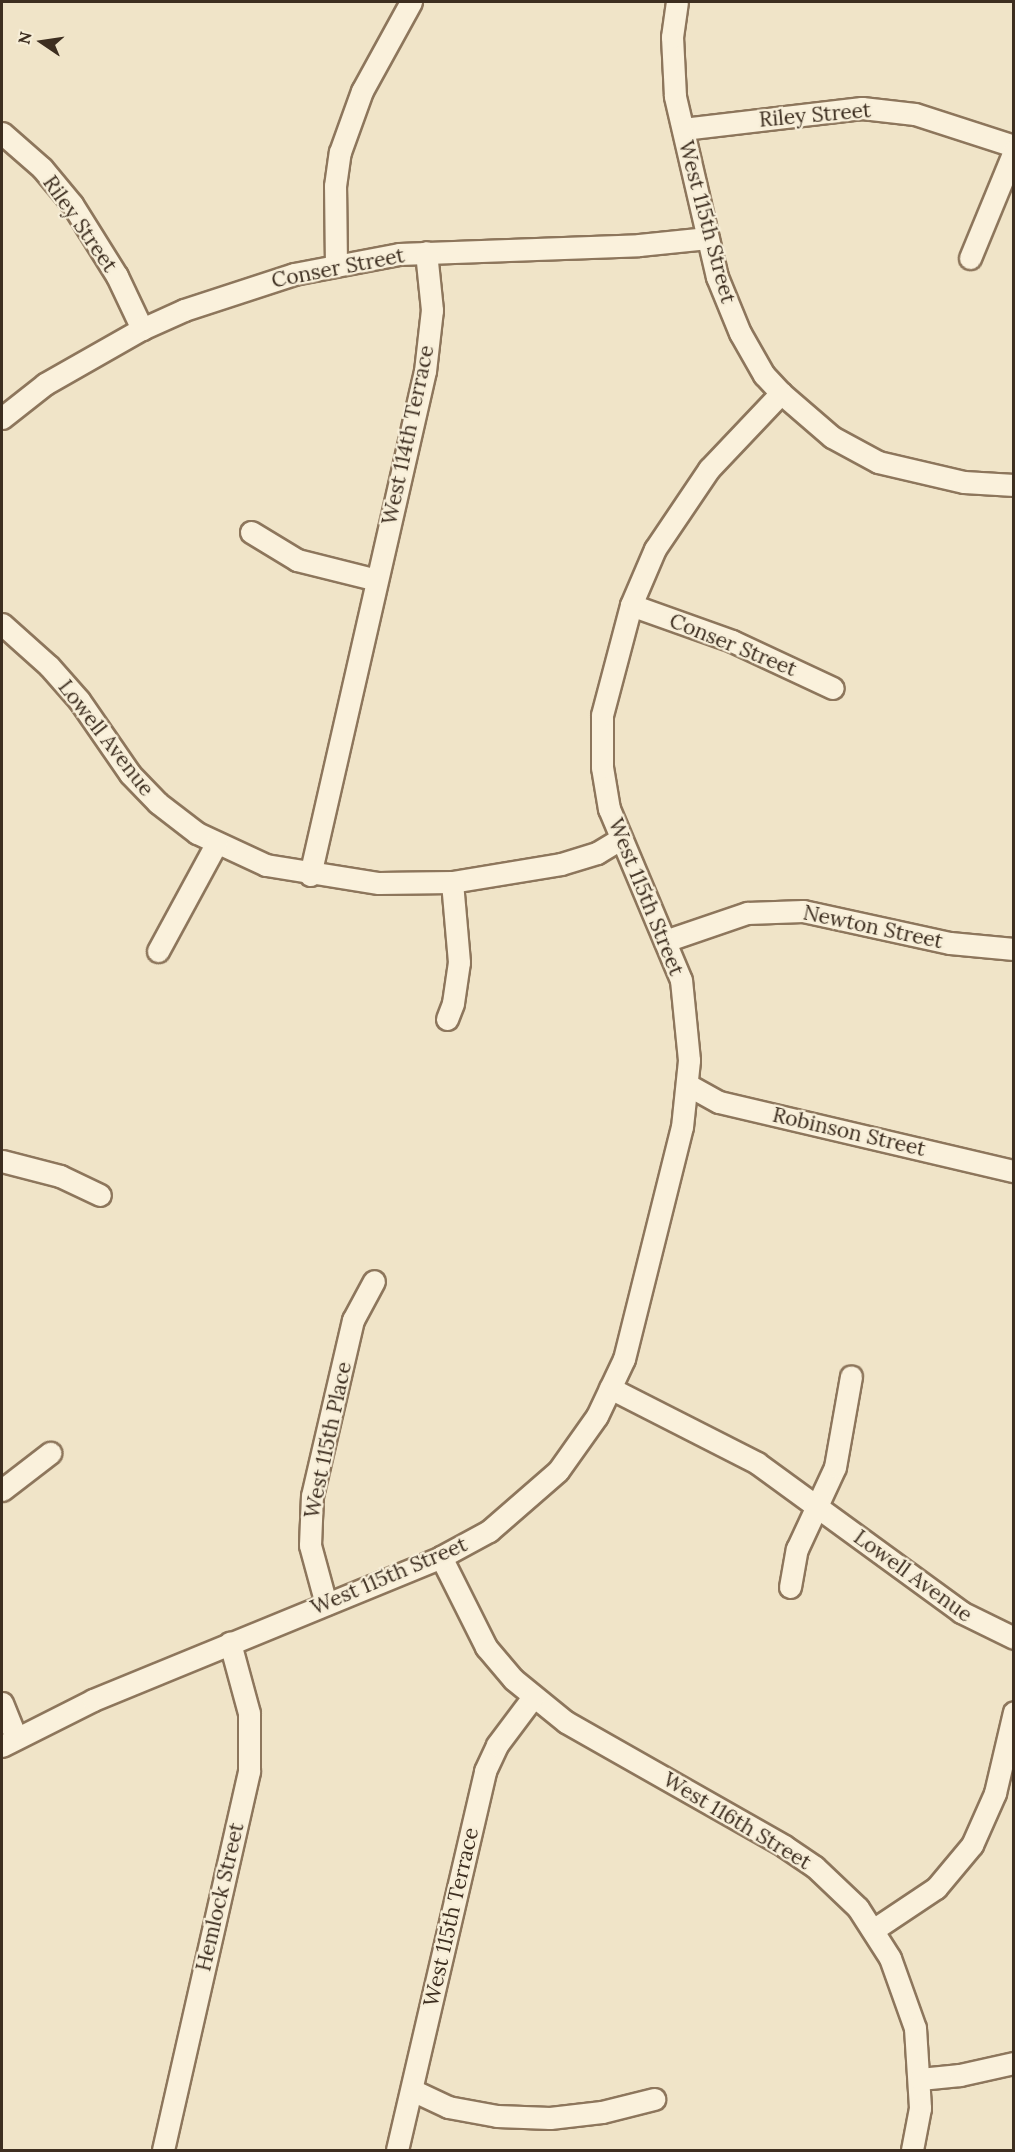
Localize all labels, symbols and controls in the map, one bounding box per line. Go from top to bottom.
north arrow [12,12,72,72]
text: N [13,30,36,46]
street label: Riley Street [758,98,872,132]
street label: West 115th Street [673,138,741,306]
street label: Riley Street [37,171,123,277]
street label: Conser Street [269,243,407,293]
street label: West 114th Terrace [377,343,439,527]
street label: Conser Street [666,608,800,682]
street label: Lowell Avenue [53,675,159,801]
street label: West 115th Street [603,815,689,979]
street label: Newton Street [801,900,945,954]
street label: Robinson Street [770,1102,928,1162]
street label: West 115th Place [299,1359,357,1521]
street label: Lowell Avenue [849,1525,977,1627]
street label: West 115th Street [307,1532,471,1620]
street label: West 116th Street [658,1767,816,1875]
street label: Hemlock Street [191,1820,249,1974]
street label: West 115th Terrace [418,1825,484,2009]

